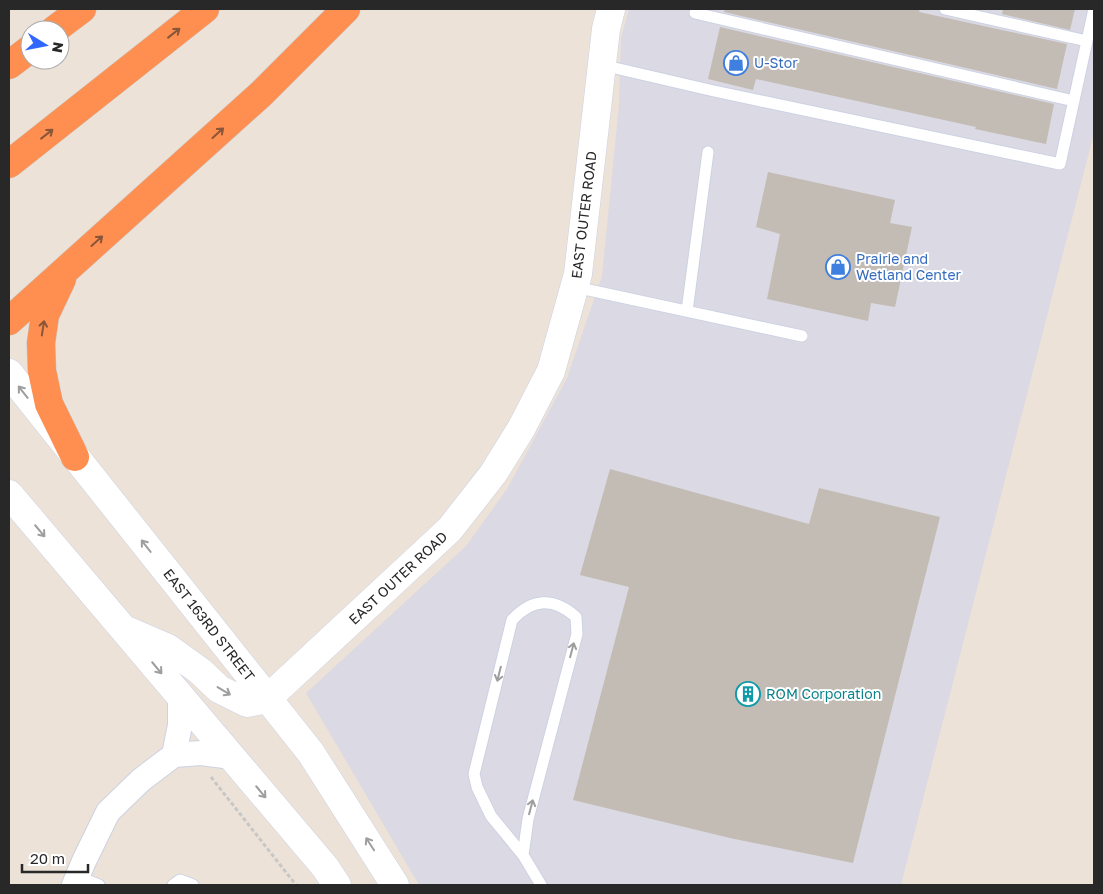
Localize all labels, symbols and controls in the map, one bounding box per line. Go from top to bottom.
north arrow [20,20,70,70]
one-way arrow [167,27,180,38]
text: N [49,41,68,54]
shop icon: U-Stor [723,50,749,76]
place label: U-Stor [754,54,798,71]
one-way arrow [211,127,224,138]
one-way arrow [40,128,53,139]
street label: EAST OUTER ROAD [567,150,600,280]
one-way arrow [90,235,103,247]
place label: Prairie and Wetland Center [856,250,962,283]
shop icon: Prairie and Wetland Center [825,254,851,280]
one-way arrow [39,320,49,336]
one-way arrow [18,385,29,398]
one-way arrow [35,524,46,537]
street label: EAST OUTER ROAD [345,528,450,628]
one-way arrow [141,540,152,553]
street label: EAST 163RD STREET [160,565,259,685]
one-way arrow [568,642,578,658]
one-way arrow [151,661,162,674]
one-way arrow [494,665,503,681]
building icon: ROM Corporation [735,681,761,707]
place label: ROM Corporation [766,685,881,702]
one-way arrow [216,687,230,697]
one-way arrow [256,786,267,799]
one-way arrow [527,799,536,815]
one-way arrow [364,837,375,851]
scale bar [22,842,89,874]
text: 20 m [30,849,65,867]

